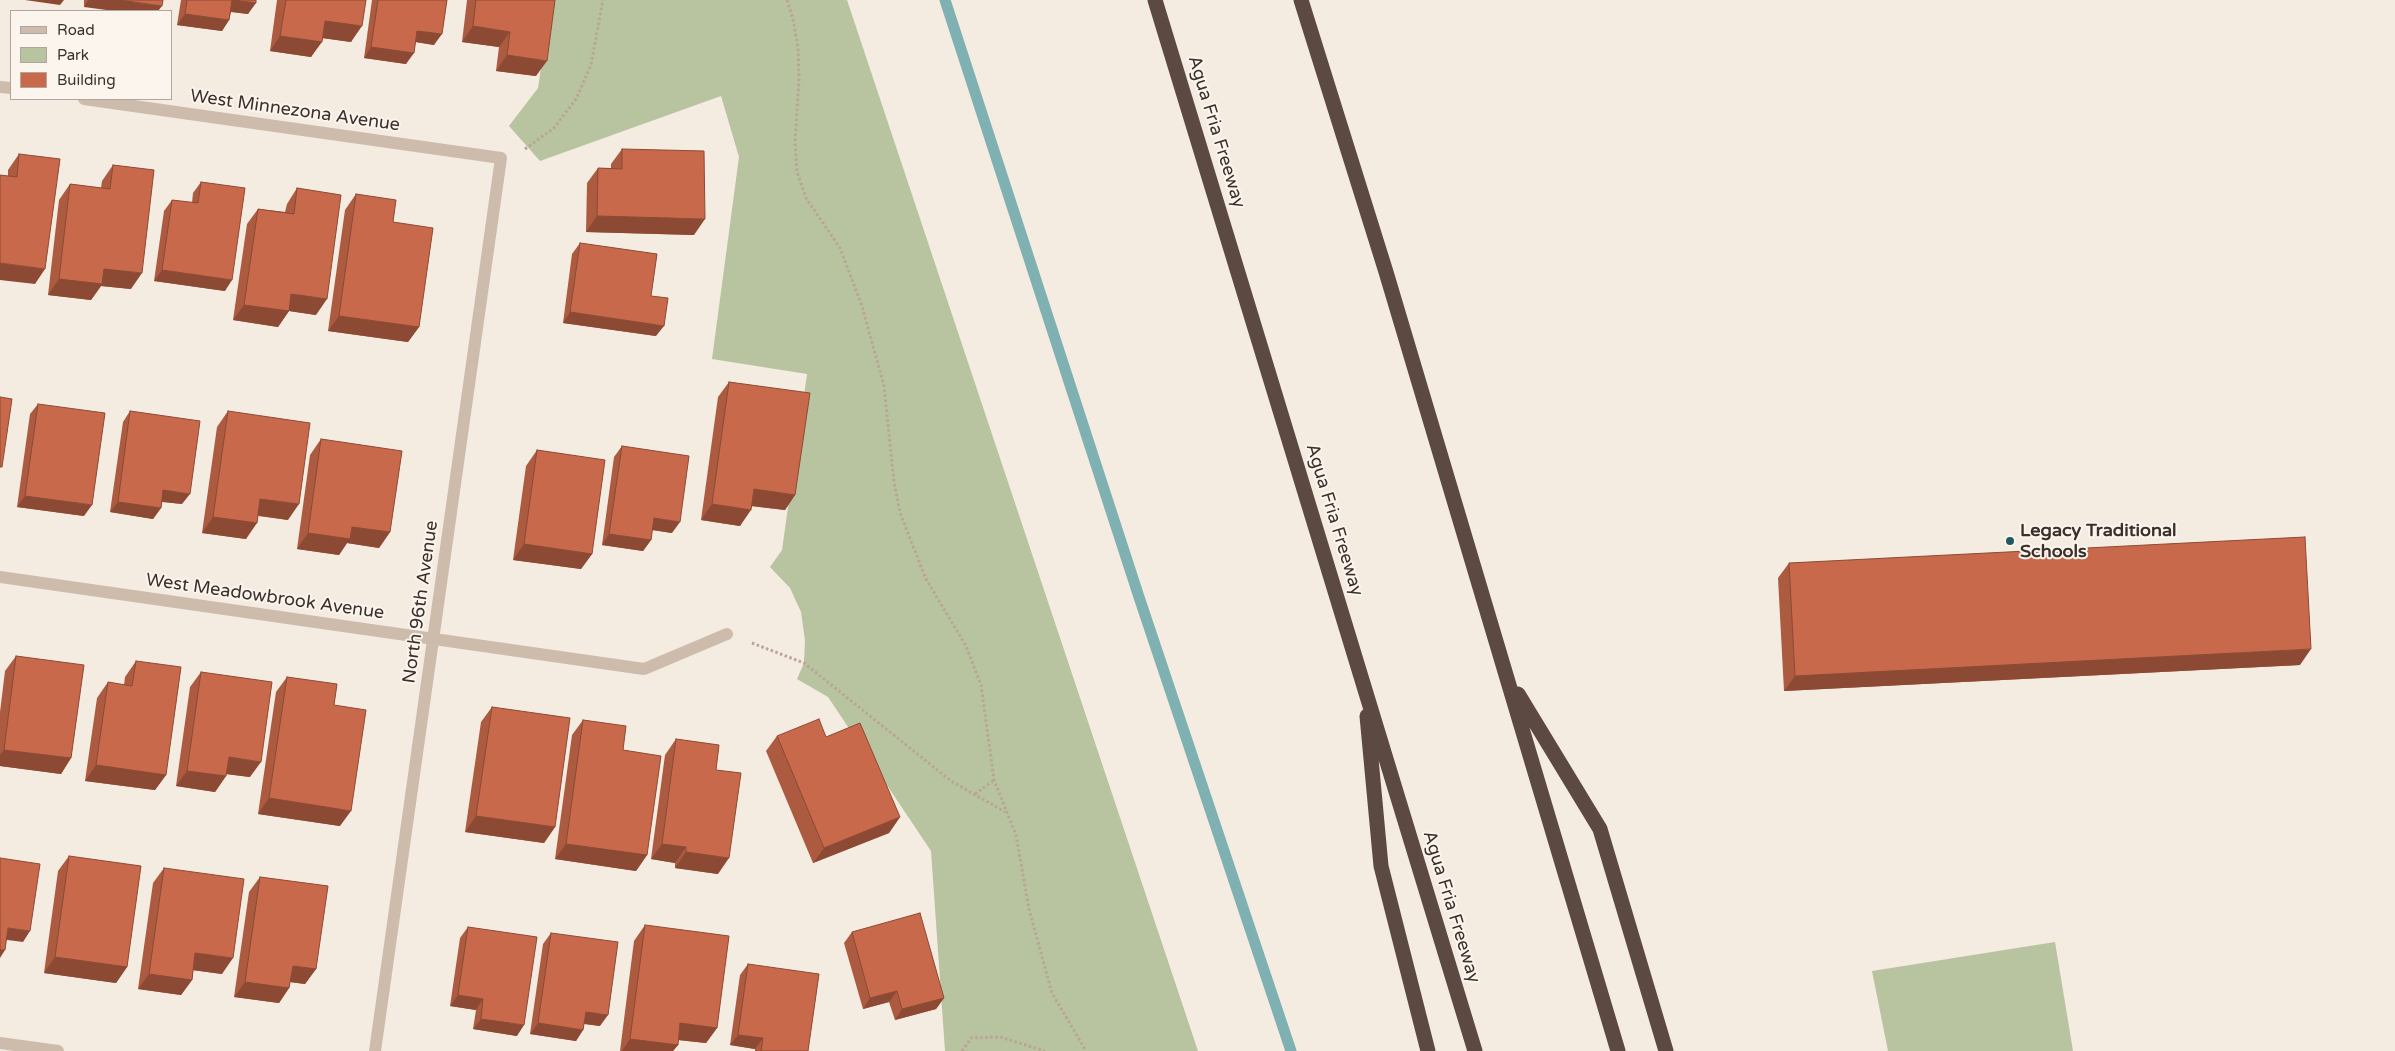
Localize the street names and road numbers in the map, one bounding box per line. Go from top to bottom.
street label: Agua Fria Freeway [1183,53,1249,211]
street label: West Minnezona Avenue [189,86,401,136]
street label: Agua Fria Freeway [1301,441,1367,599]
street label: North 96th Avenue [399,519,443,685]
street label: West Meadowbrook Avenue [144,570,386,624]
street label: Agua Fria Freeway [1418,828,1484,986]

